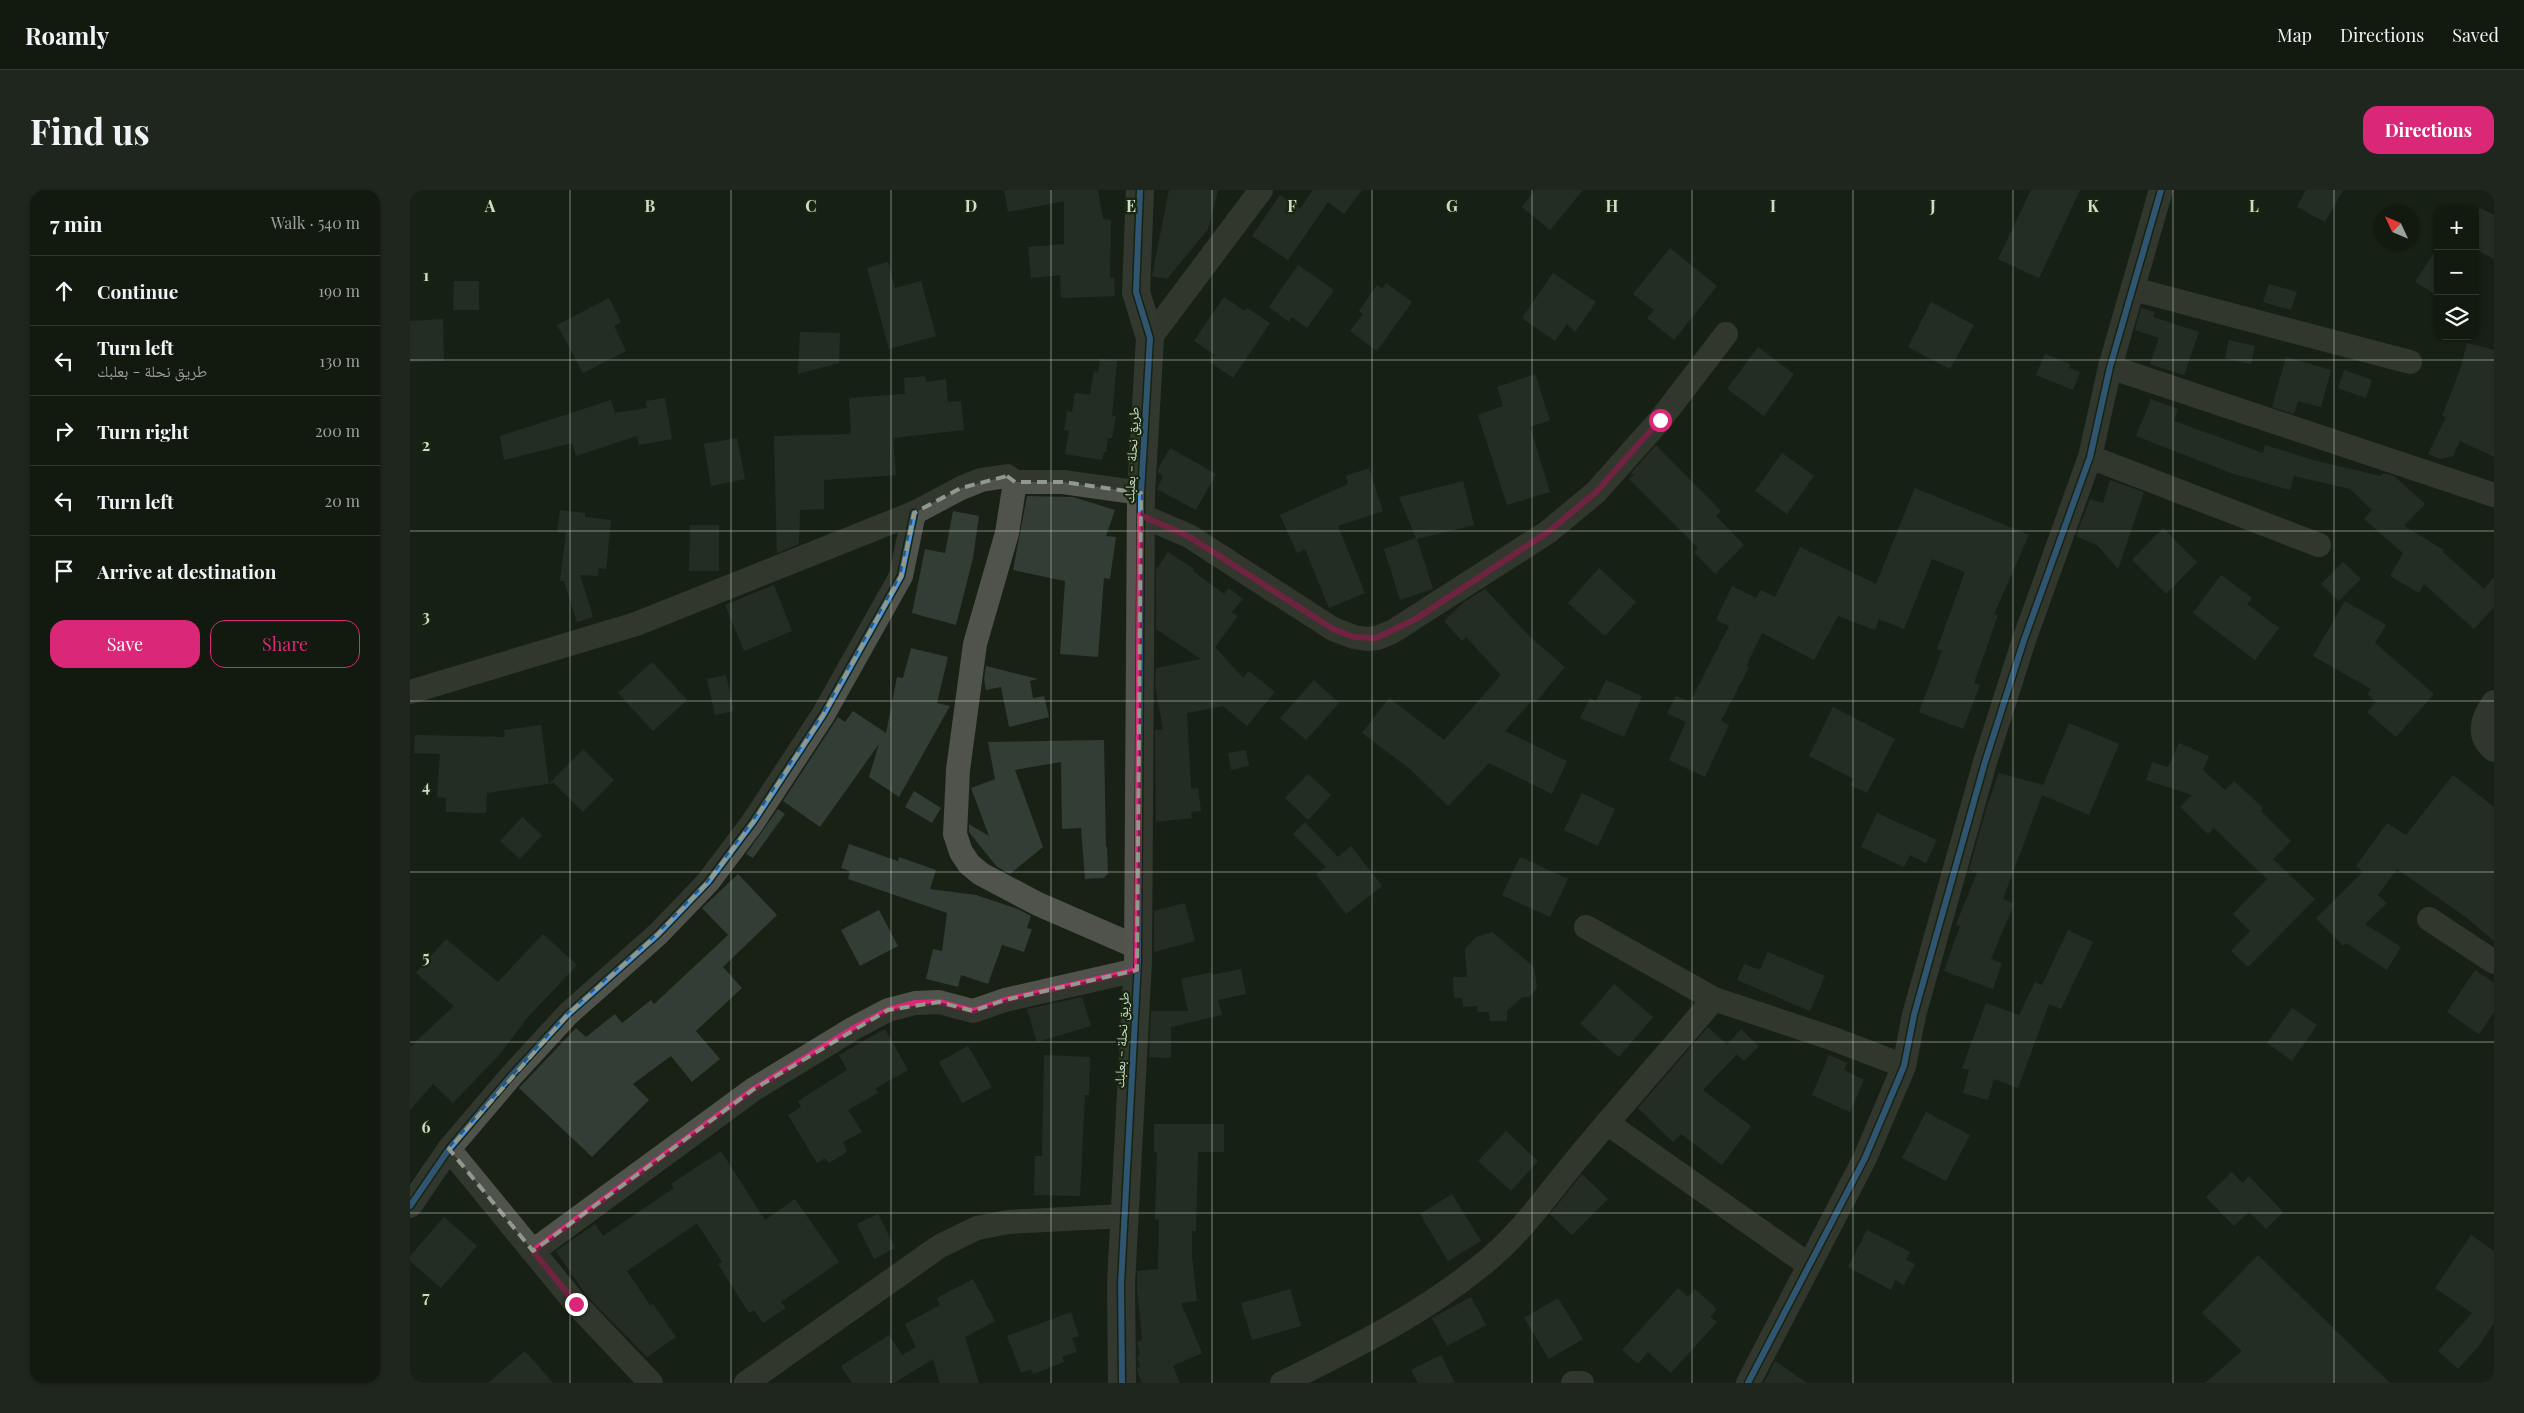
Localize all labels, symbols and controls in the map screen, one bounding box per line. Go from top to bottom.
text: Roamly [25,19,109,51]
text: Map [2277,23,2312,47]
text: Directions [2340,23,2424,47]
text: Saved [2452,23,2499,47]
button: Directions [2363,106,2494,154]
text: Find us [30,107,150,154]
text: A [484,195,496,216]
text: B [645,195,656,216]
text: C [805,195,817,216]
text: D [965,195,977,216]
text: E [1126,195,1136,216]
text: F [1287,195,1297,216]
text: G [1446,195,1458,216]
text: H [1606,195,1619,216]
text: I [1770,195,1776,216]
text: J [1929,195,1936,216]
text: K [2087,195,2099,216]
text: L [2249,195,2259,216]
north arrow [2374,205,2419,250]
map controls [2434,205,2479,340]
button: + [2434,205,2479,250]
text: 7 min [50,209,103,237]
text: Walk · 540 m [271,212,360,233]
button: − [2434,250,2479,295]
text: 1 [423,264,429,285]
icon: ahead [50,277,78,305]
text: Continue [97,278,178,304]
text: 190 m [318,280,360,301]
button: layers [2434,295,2479,340]
text: Turn left [97,334,174,360]
icon: left [50,347,78,375]
text: 130 m [319,350,360,371]
text: طريق نحلة - بعلبك [97,360,207,381]
street label: طريق نحلة - بعلبك [1119,406,1144,504]
route start [1649,409,1672,432]
icon: right [50,417,78,445]
text: Turn right [97,418,189,444]
text: 200 m [315,420,360,441]
text: 2 [422,434,430,455]
icon: left [50,487,78,515]
text: Turn left [97,488,174,514]
text: 20 m [325,490,360,511]
icon: arrive [50,557,78,585]
text: Arrive at destination [97,558,277,584]
text: 3 [422,605,430,626]
button: Save [50,620,200,668]
button: Share [210,620,360,668]
text: 4 [422,775,430,796]
text: 5 [422,946,430,967]
street label: طريق نحلة - بعلبك [1109,991,1134,1089]
text: 6 [422,1116,431,1137]
text: 7 [422,1286,430,1307]
route end [565,1293,588,1316]

